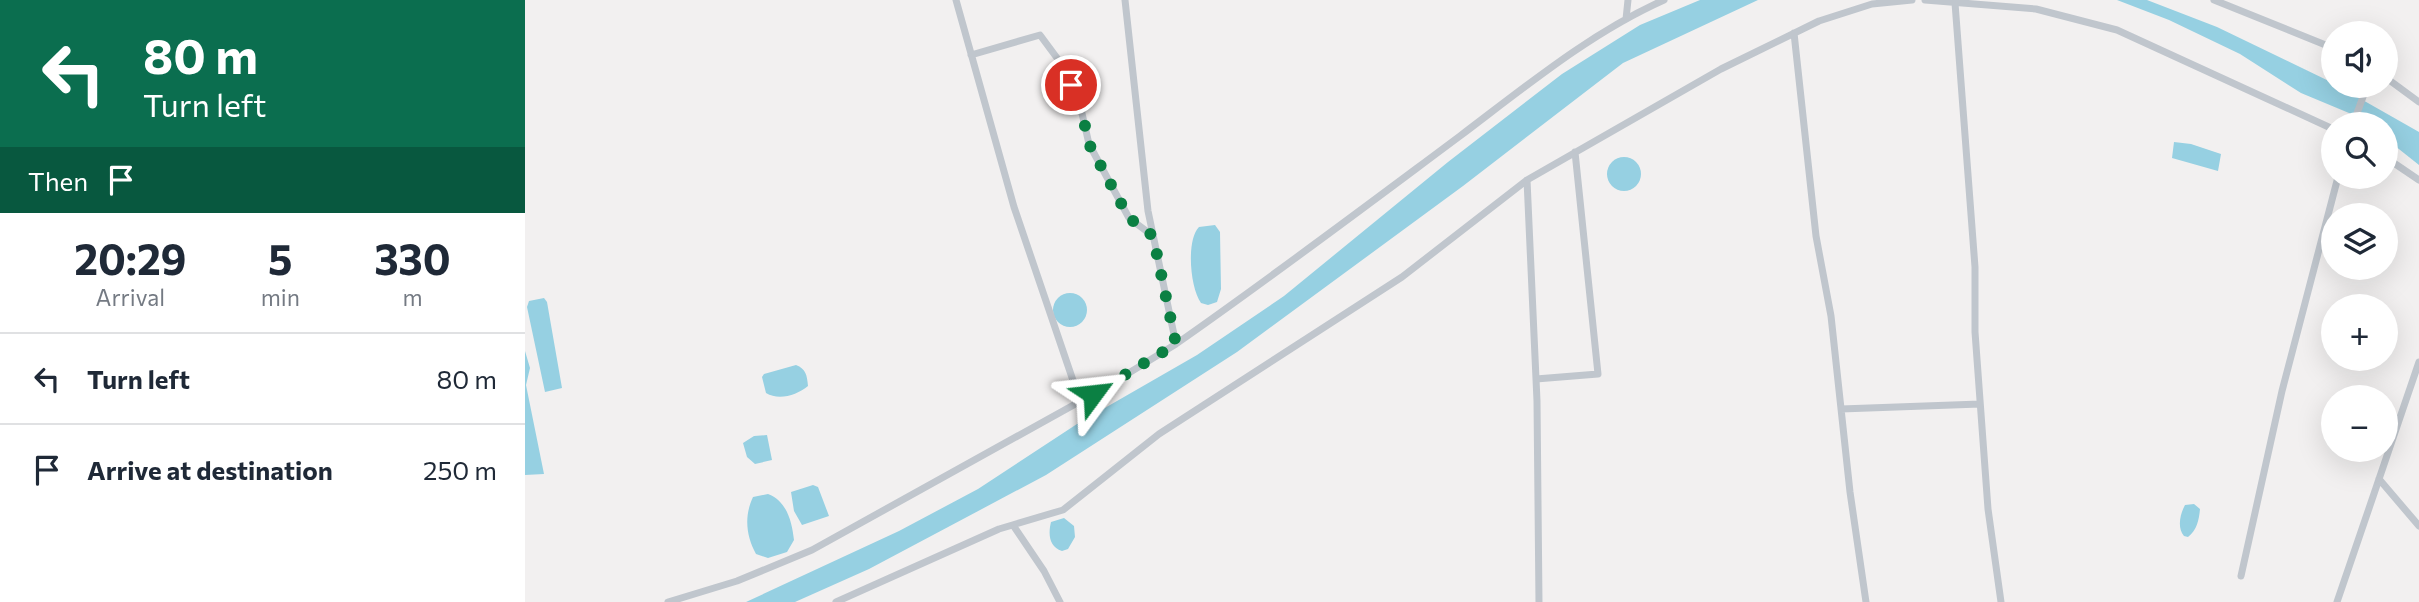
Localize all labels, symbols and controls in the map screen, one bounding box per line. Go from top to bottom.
map controls [2321,21,2398,462]
button: sound [2321,21,2398,98]
text: 80 m [143,24,258,84]
icon: left [28,28,119,119]
pin [1041,55,1101,115]
icon: arrive [1052,66,1090,104]
text: Turn left [143,84,267,124]
button: search [2321,112,2398,189]
icon: arrive [102,161,140,199]
text: Then [28,165,88,196]
button: layers [2321,203,2398,280]
text: 20:29 [74,232,186,284]
text: 5 [268,232,293,284]
text: 330 [374,232,451,284]
text: Arrival [96,283,165,311]
text: min [261,283,300,311]
text: m [402,283,422,311]
button: + [2321,294,2398,371]
position arrow [1056,357,1130,431]
icon: left [28,360,66,398]
text: Turn left [87,363,190,394]
text: 80 m [437,363,497,394]
button: − [2321,385,2398,462]
icon: arrive [28,451,66,489]
text: Arrive at destination [87,454,333,485]
text: 250 m [423,454,497,485]

